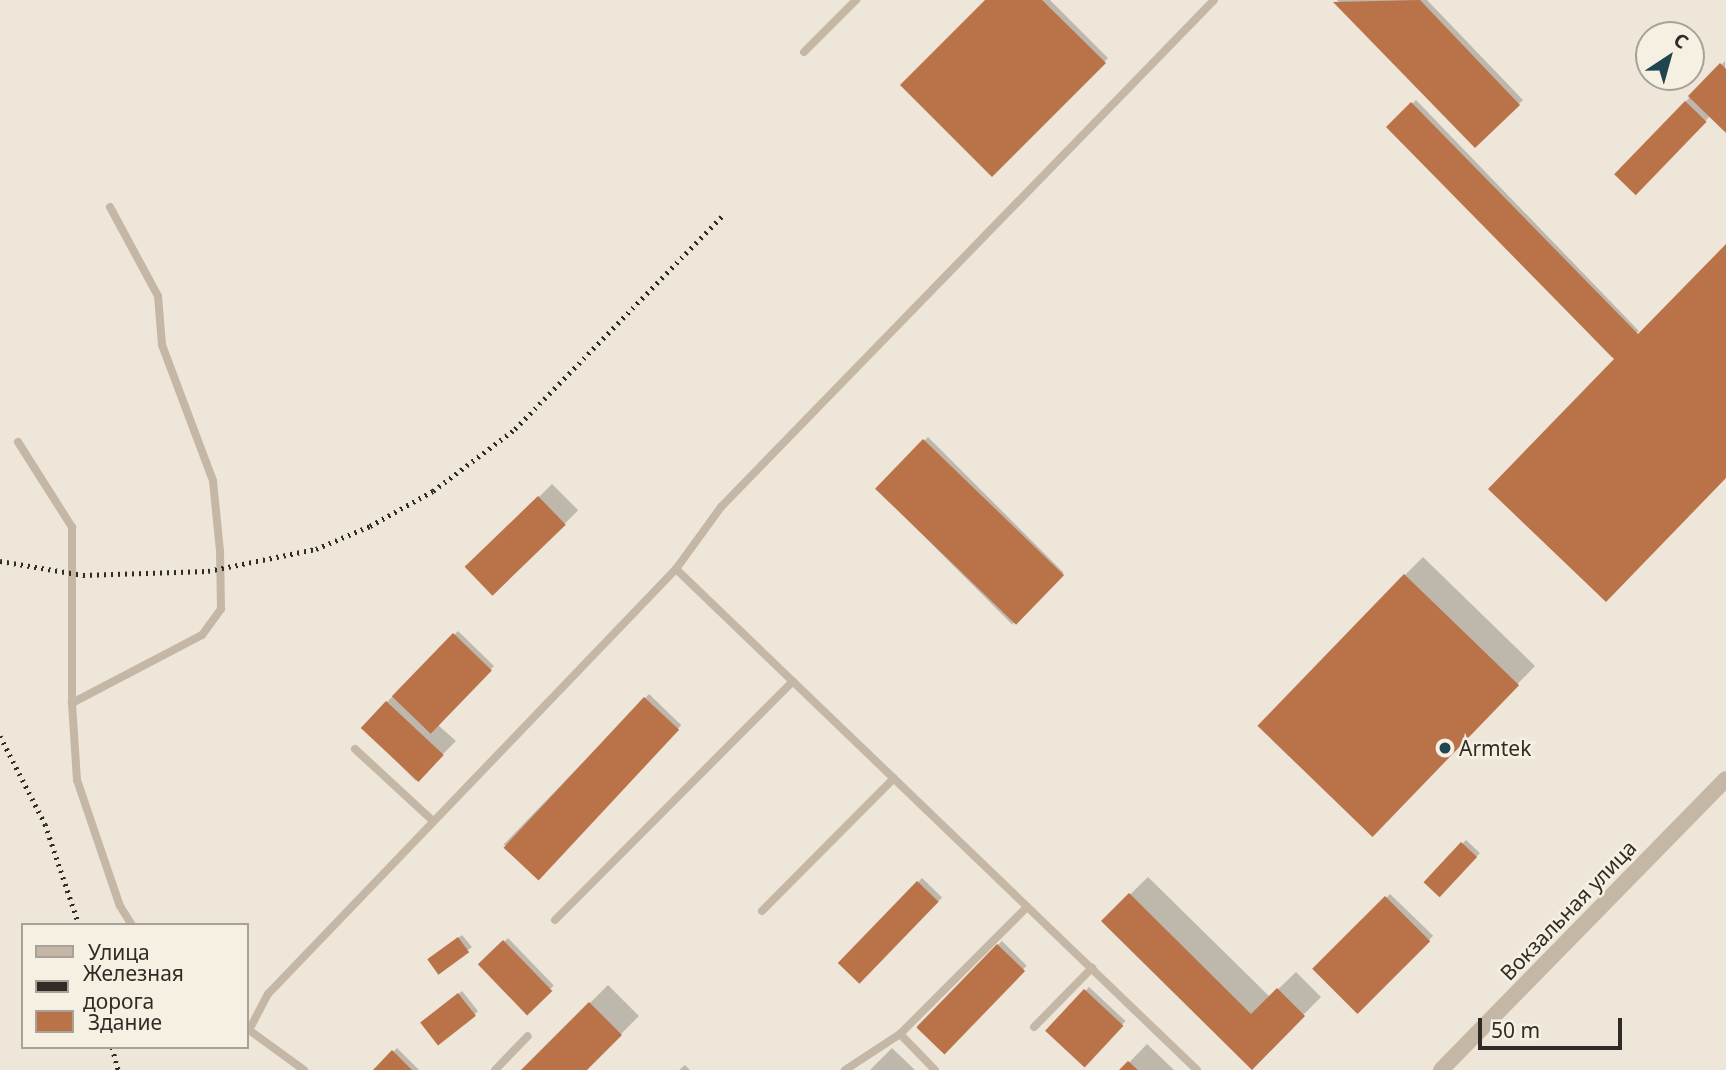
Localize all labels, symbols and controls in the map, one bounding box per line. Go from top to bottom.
north arrow [1635,21,1705,91]
text: С [1669,27,1694,55]
place label: Armtek [1459,735,1531,761]
marker: Armtek [1437,740,1453,756]
street label: Вокзальная улица [1495,835,1641,985]
legend [21,923,248,1049]
text: Улица [88,938,150,966]
text: Железная дорога [83,959,184,1015]
scale bar [1481,1004,1624,1048]
text: Здание [88,1008,162,1036]
text: 50 m [1491,1016,1540,1044]

